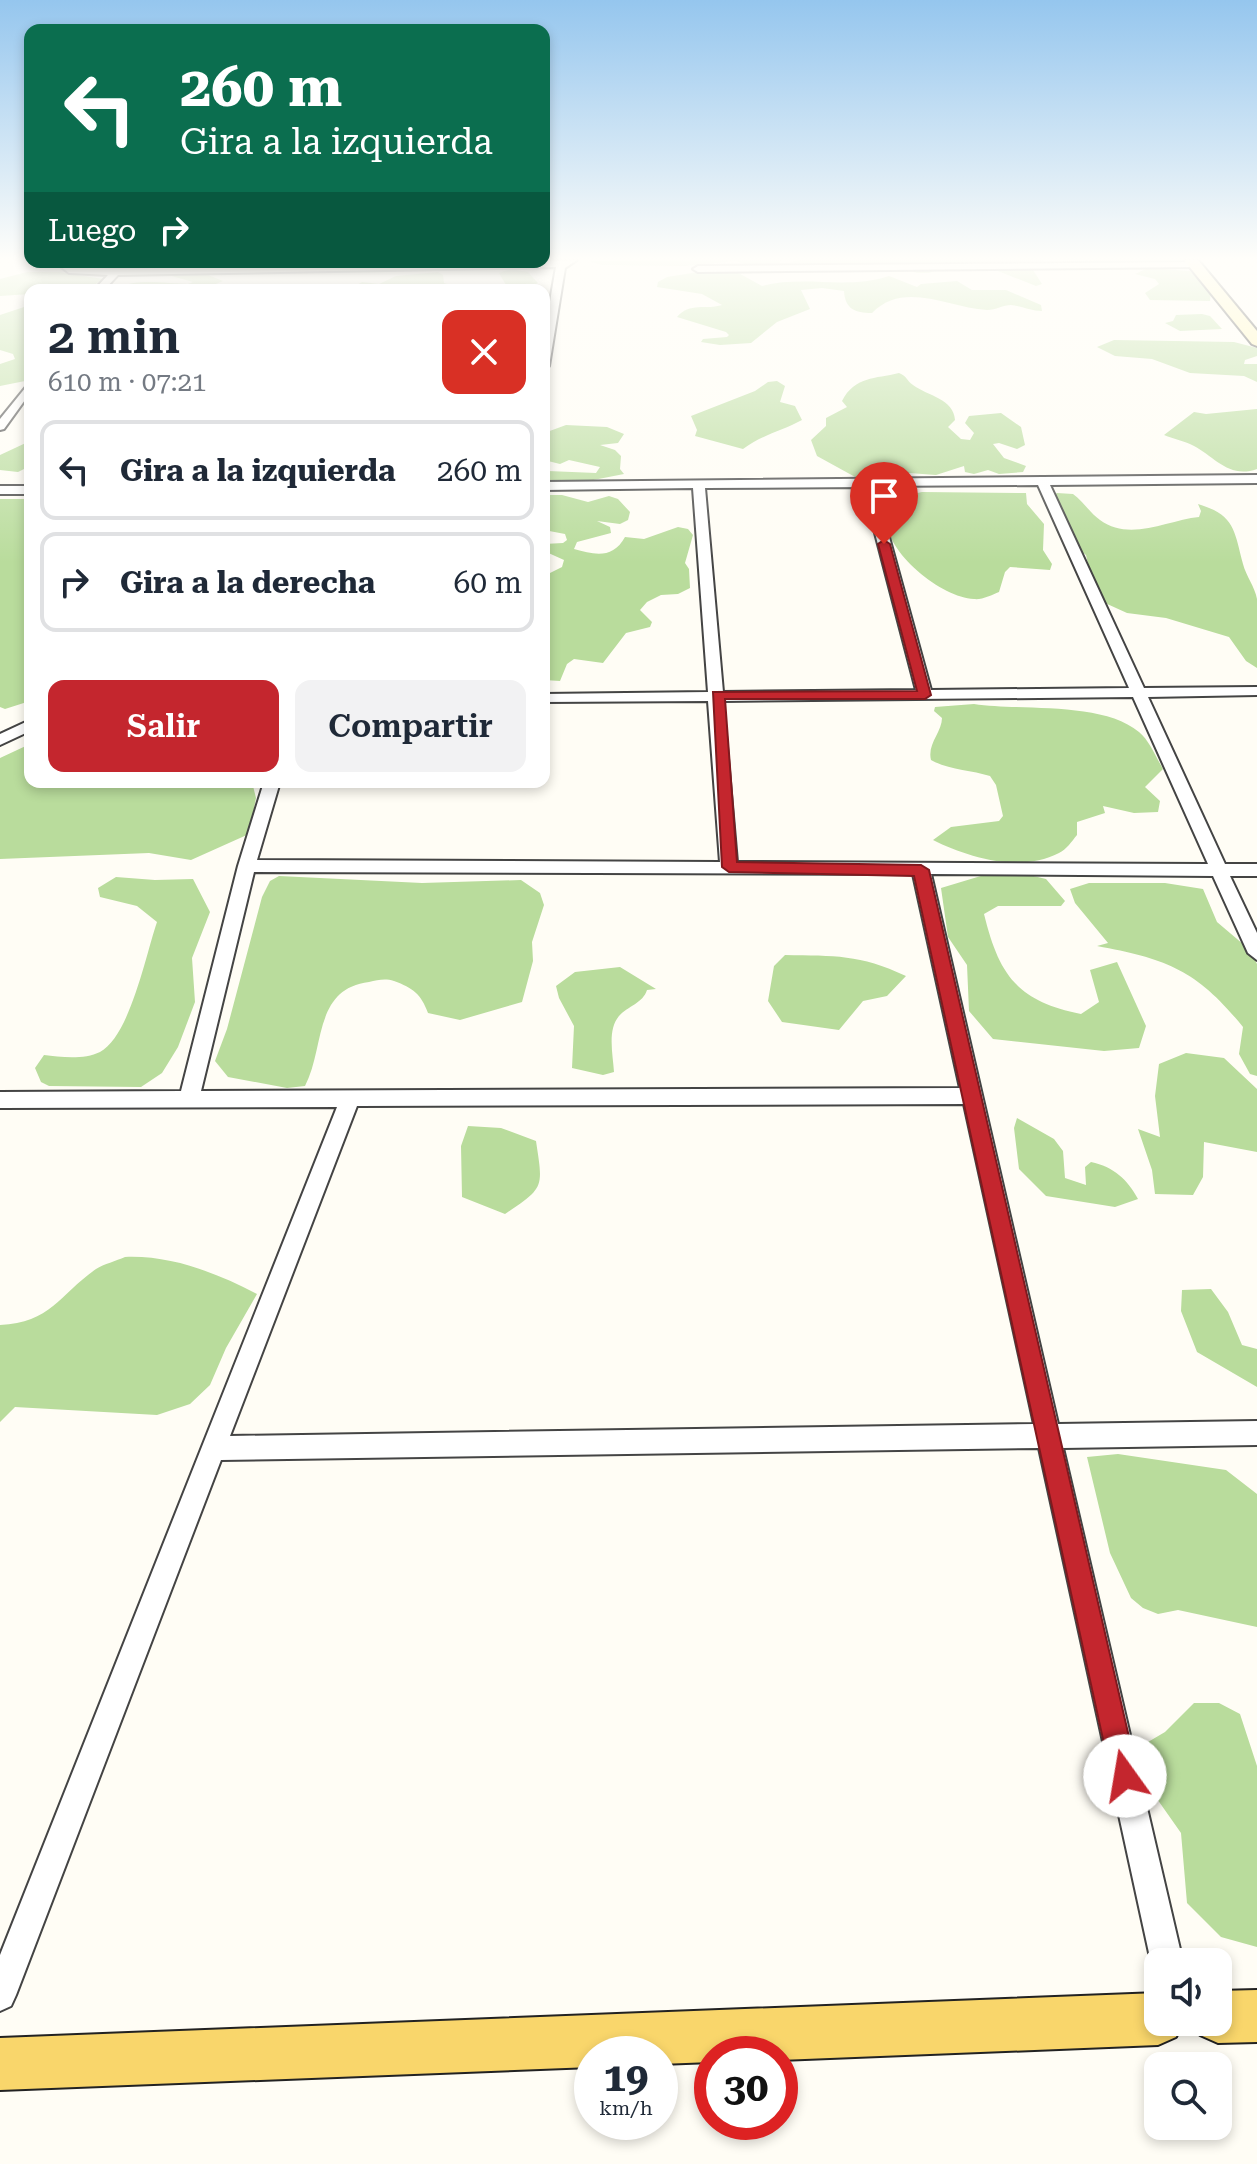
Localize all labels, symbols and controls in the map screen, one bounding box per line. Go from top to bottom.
text: 260 m [180,54,342,120]
icon: left [48,56,152,160]
text: Gira a la izquierda [180,121,493,163]
icon: right [152,208,196,252]
text: Luego [48,213,136,248]
text: 2 min [48,309,180,365]
button: close [442,310,526,394]
text: 610 m · 07:21 [48,367,207,397]
icon: left [52,448,96,492]
text: Gira a la izquierda [120,453,396,488]
text: 260 m [437,453,522,488]
pin [850,462,918,544]
icon: arrive [862,474,906,518]
icon: right [52,560,96,604]
text: Gira a la derecha [120,565,375,600]
text: 60 m [453,565,522,600]
button: Salir [48,680,279,772]
button: Compartir [295,680,526,772]
position arrow [1083,1734,1167,1818]
map controls [1144,1948,1232,2140]
button: sound [1144,1948,1232,2036]
speed limit sign: 30 [694,2036,798,2140]
button: search [1144,2052,1232,2140]
text: 19 [604,2054,648,2101]
text: km/h [599,2096,653,2120]

